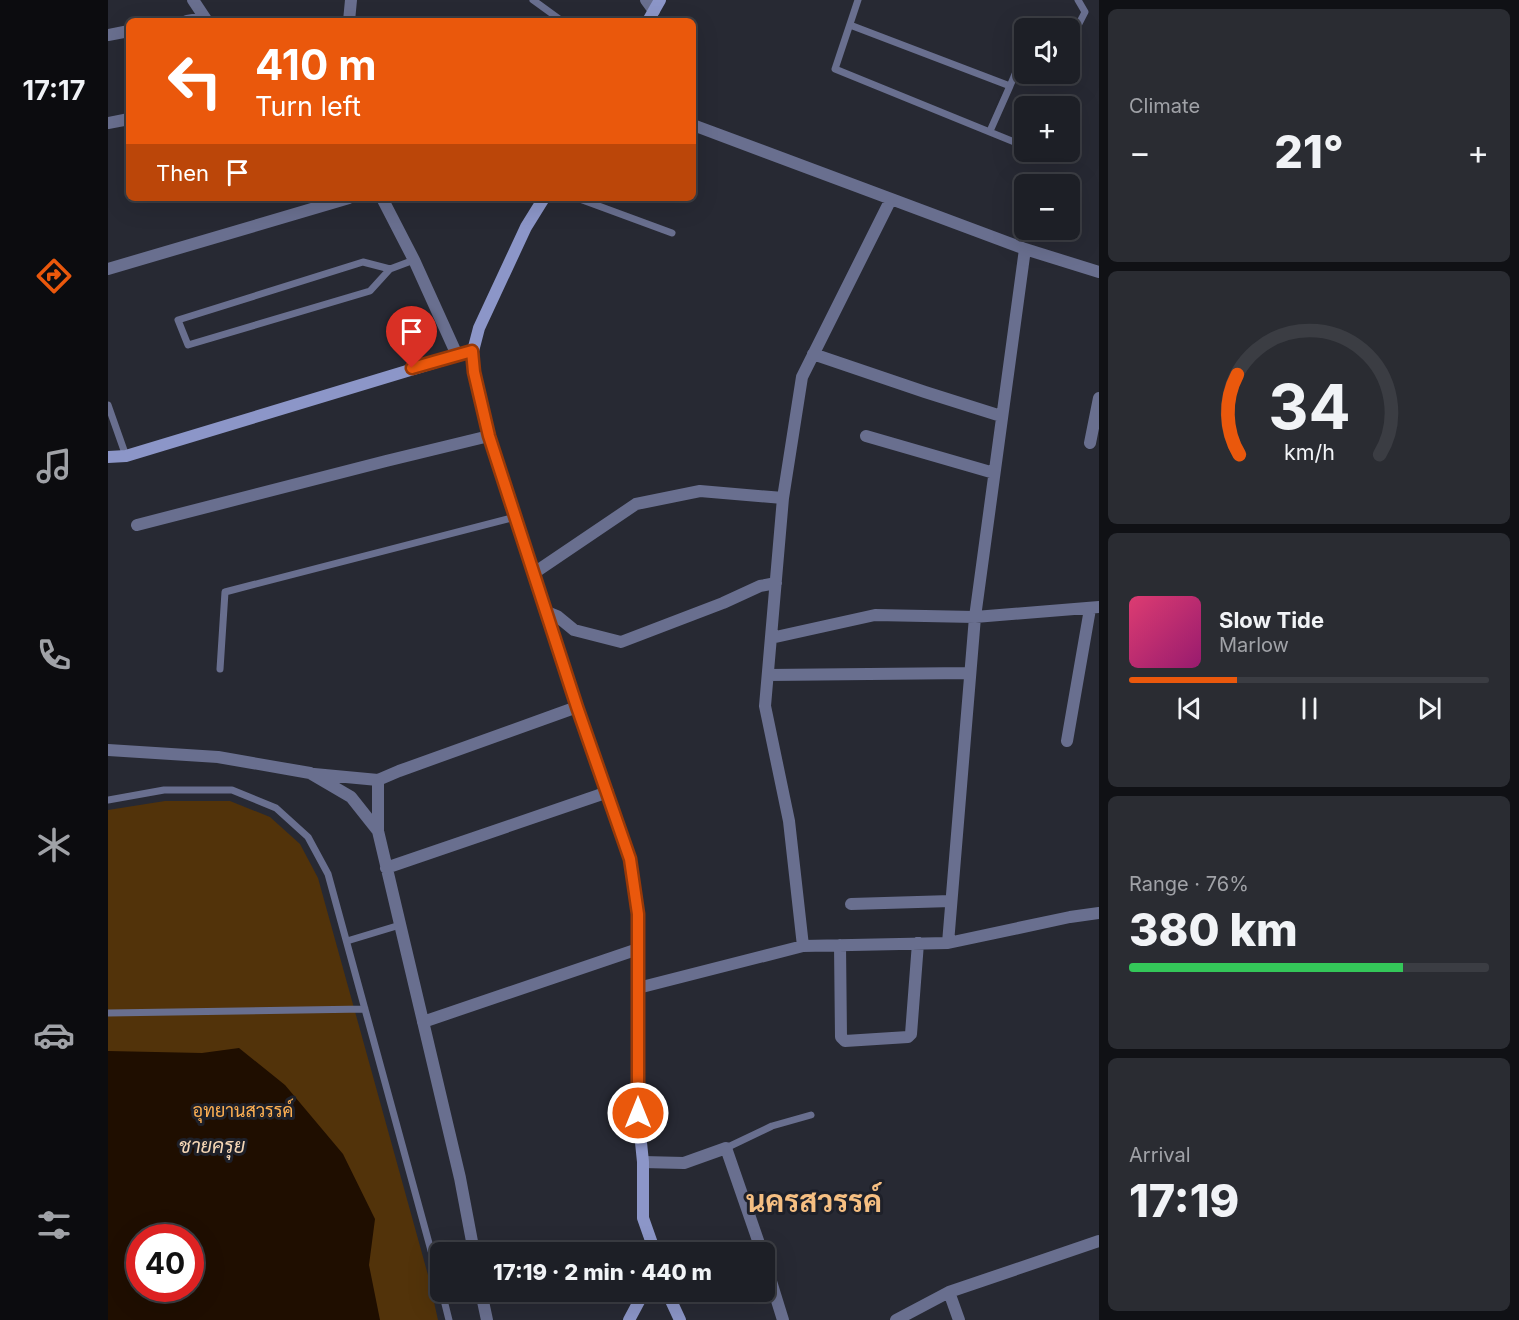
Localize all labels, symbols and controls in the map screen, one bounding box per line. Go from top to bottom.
map controls [1014,18,1080,240]
button: sound [1014,18,1080,84]
text: 410 m [255,39,377,90]
icon: left [156,42,234,120]
text: 17:17 [23,74,85,107]
text: Turn left [255,90,361,123]
text: Climate [1129,94,1200,118]
button: + [1014,96,1080,162]
text: 21° [1274,124,1344,179]
text: − [1129,132,1151,172]
text: + [1467,132,1489,172]
icon: arrive [221,156,254,189]
text: Then [156,160,209,186]
button: − [1014,174,1080,240]
icon: directions [33,255,75,297]
pin [386,306,437,368]
icon: arrive [395,315,428,348]
text: 34 [1268,369,1350,444]
text: km/h [1284,439,1334,465]
icon: music [33,445,75,487]
text: Slow Tide [1219,607,1324,633]
text: Marlow [1219,633,1289,657]
icon: phone [33,634,75,676]
icon: previous [1173,692,1206,725]
icon: pause [1293,692,1326,725]
icon: next [1413,692,1446,725]
icon: climate [33,824,75,866]
text: Range · 76% [1129,872,1249,896]
text: 380 km [1129,902,1298,957]
icon: car [33,1014,75,1056]
position arrow [606,1081,670,1145]
park label: อุทยานสวรรค์ [193,1098,293,1123]
water label: ชายครุย [179,1134,246,1160]
text: Arrival [1129,1143,1191,1167]
text: 17:19 [1129,1173,1239,1228]
district label: นครสวรรค์ [746,1182,883,1219]
icon: filters [33,1204,75,1246]
speed limit sign: 40 [126,1224,204,1302]
text: 17:19 · 2 min · 440 m [493,1259,712,1285]

